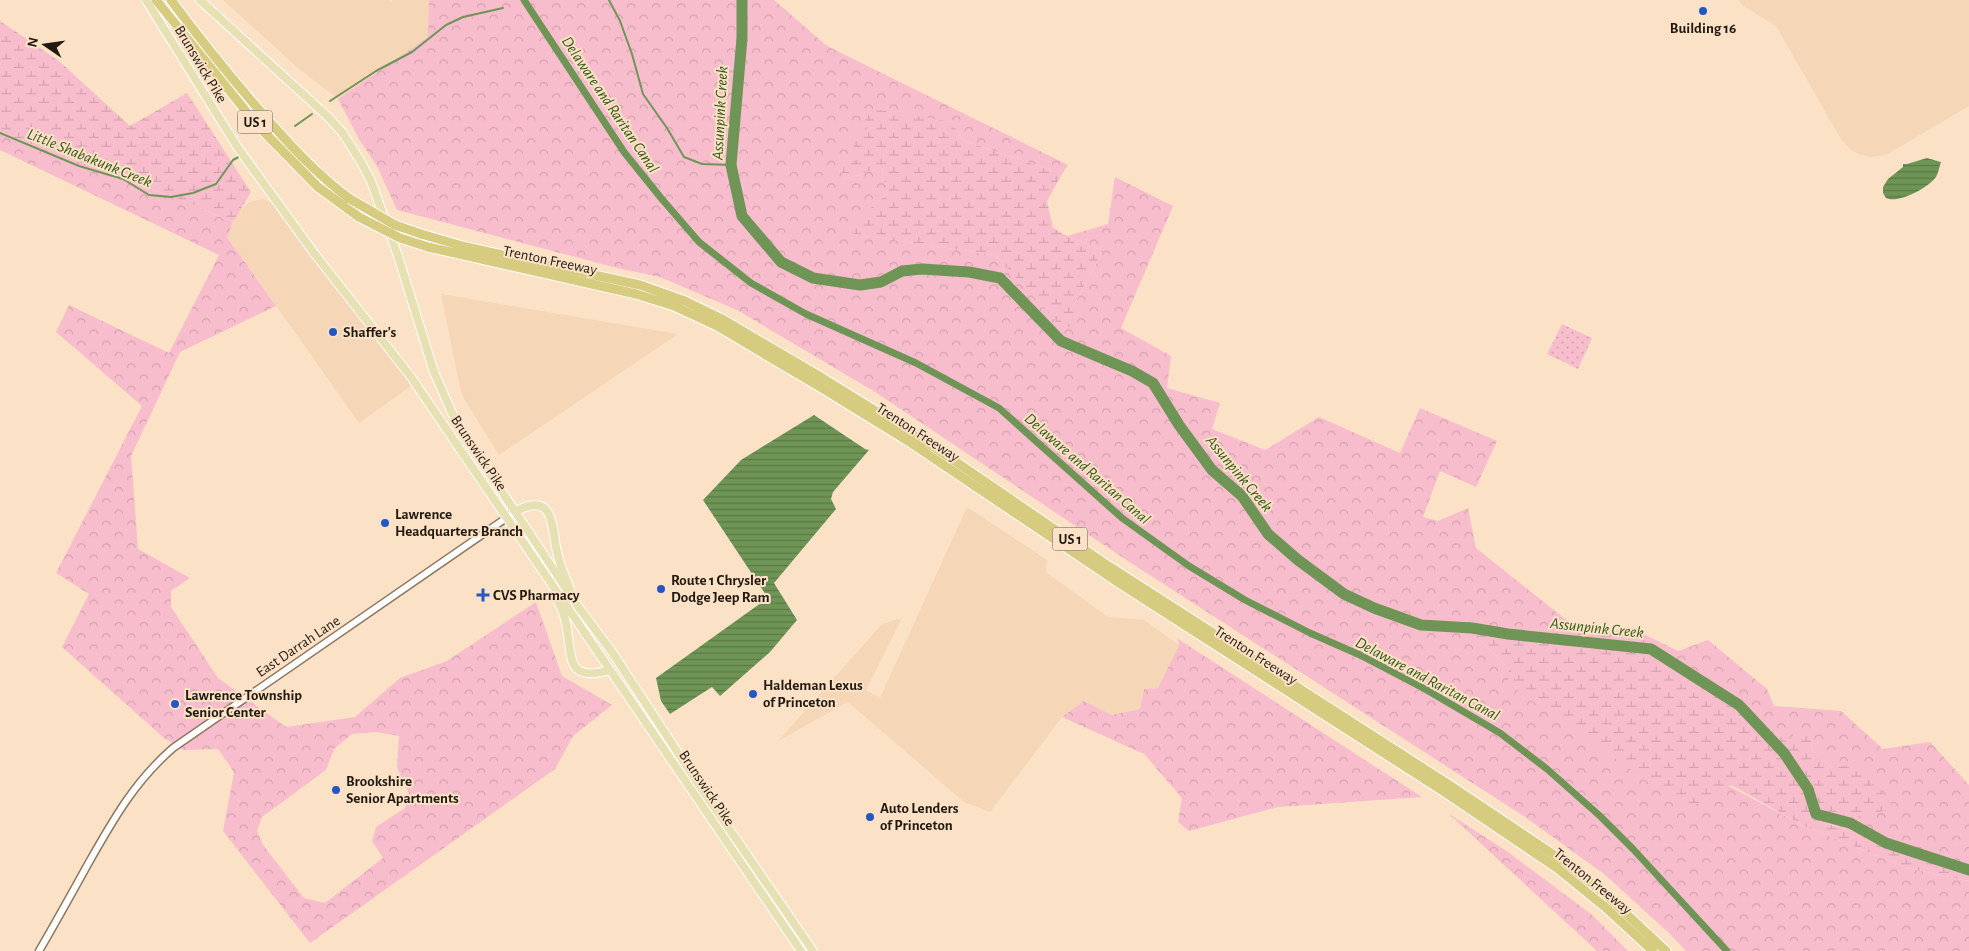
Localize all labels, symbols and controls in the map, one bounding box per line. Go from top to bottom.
marker: Building 16 [1697,5,1709,17]
north arrow [20,20,70,70]
place label: Building 16 [1670,21,1736,36]
street label: Brunswick Pike [172,23,230,106]
water label: Delaware and Raritan Canal [559,34,662,176]
text: N [25,36,41,49]
water label: Assunpink Creek [709,66,731,161]
road number: US 1 [238,110,272,134]
water label: Little Shabakunk Creek [25,126,154,190]
street label: Trenton Freeway [502,243,599,278]
place label: Shaffer's [343,325,397,340]
marker: Shaffer's [327,326,339,338]
street label: Trenton Freeway [874,400,962,465]
water label: Delaware and Raritan Canal [1022,410,1153,527]
street label: Brunswick Pike [448,413,509,494]
water label: Assunpink Creek [1202,432,1276,515]
place label: Lawrence Headquarters Branch [395,507,523,539]
marker: Lawrence Headquarters Branch [379,517,391,529]
road number: US 1 [1052,528,1088,550]
place label: Route 1 Chrysler Dodge Jeep Ram [671,573,770,605]
marker: Route 1 Chrysler Dodge Jeep Ram [655,583,667,595]
place label: CVS Pharmacy [493,588,580,603]
marker: CVS Pharmacy [477,589,489,601]
street label: East Darrah Lane [254,613,343,680]
water label: Assunpink Creek [1548,615,1644,642]
street label: Trenton Freeway [1212,623,1300,688]
water label: Delaware and Raritan Canal [1353,634,1502,724]
place label: Haldeman Lexus of Princeton [763,678,863,710]
place label: Lawrence Township Senior Center [185,688,302,720]
marker: Haldeman Lexus of Princeton [747,688,759,700]
marker: Lawrence Township Senior Center [169,698,181,710]
street label: Brunswick Pike [676,748,737,829]
place label: Brookshire Senior Apartments [346,774,459,806]
marker: Brookshire Senior Apartments [330,784,342,796]
place label: Auto Lenders of Princeton [880,801,959,833]
marker: Auto Lenders of Princeton [864,811,876,823]
street label: Trenton Freeway [1551,846,1635,918]

